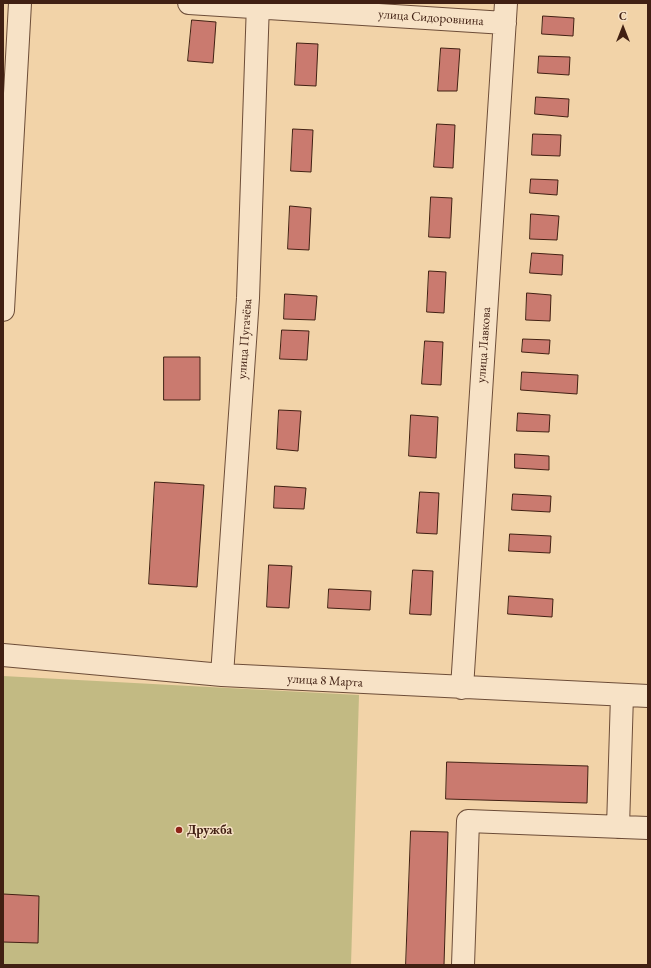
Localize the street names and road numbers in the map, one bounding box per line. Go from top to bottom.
street label: улица Сидоровнина [378,7,484,29]
street label: улица Пугачёва [234,298,256,380]
street label: улица Лавкова [474,307,494,383]
street label: улица 8 Марта [287,671,363,691]

